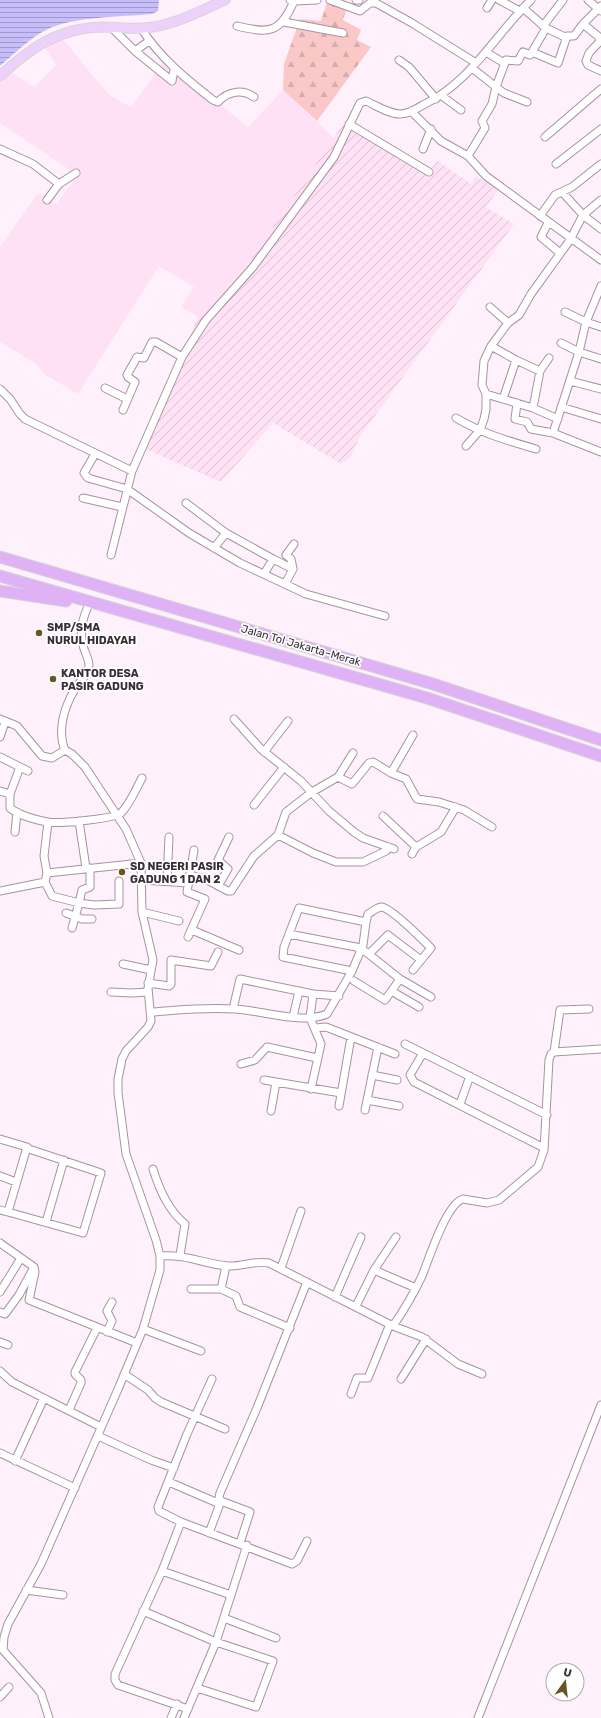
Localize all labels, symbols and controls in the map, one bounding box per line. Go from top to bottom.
place label: SMP/SMA NURUL HIDAYAH [47,621,136,647]
street label: Jalan Tol Jakarta–Merak [239,622,363,669]
marker: SMP/SMA NURUL HIDAYAH [34,628,44,638]
place label: KANTOR DESA PASIR GADUNG [61,667,144,693]
marker: KANTOR DESA PASIR GADUNG [48,674,58,684]
place label: SD NEGERI PASIR GADUNG 1 DAN 2 [130,860,224,886]
marker: SD NEGERI PASIR GADUNG 1 DAN 2 [117,867,127,877]
north arrow [545,1662,585,1702]
text: U [562,1666,573,1680]

